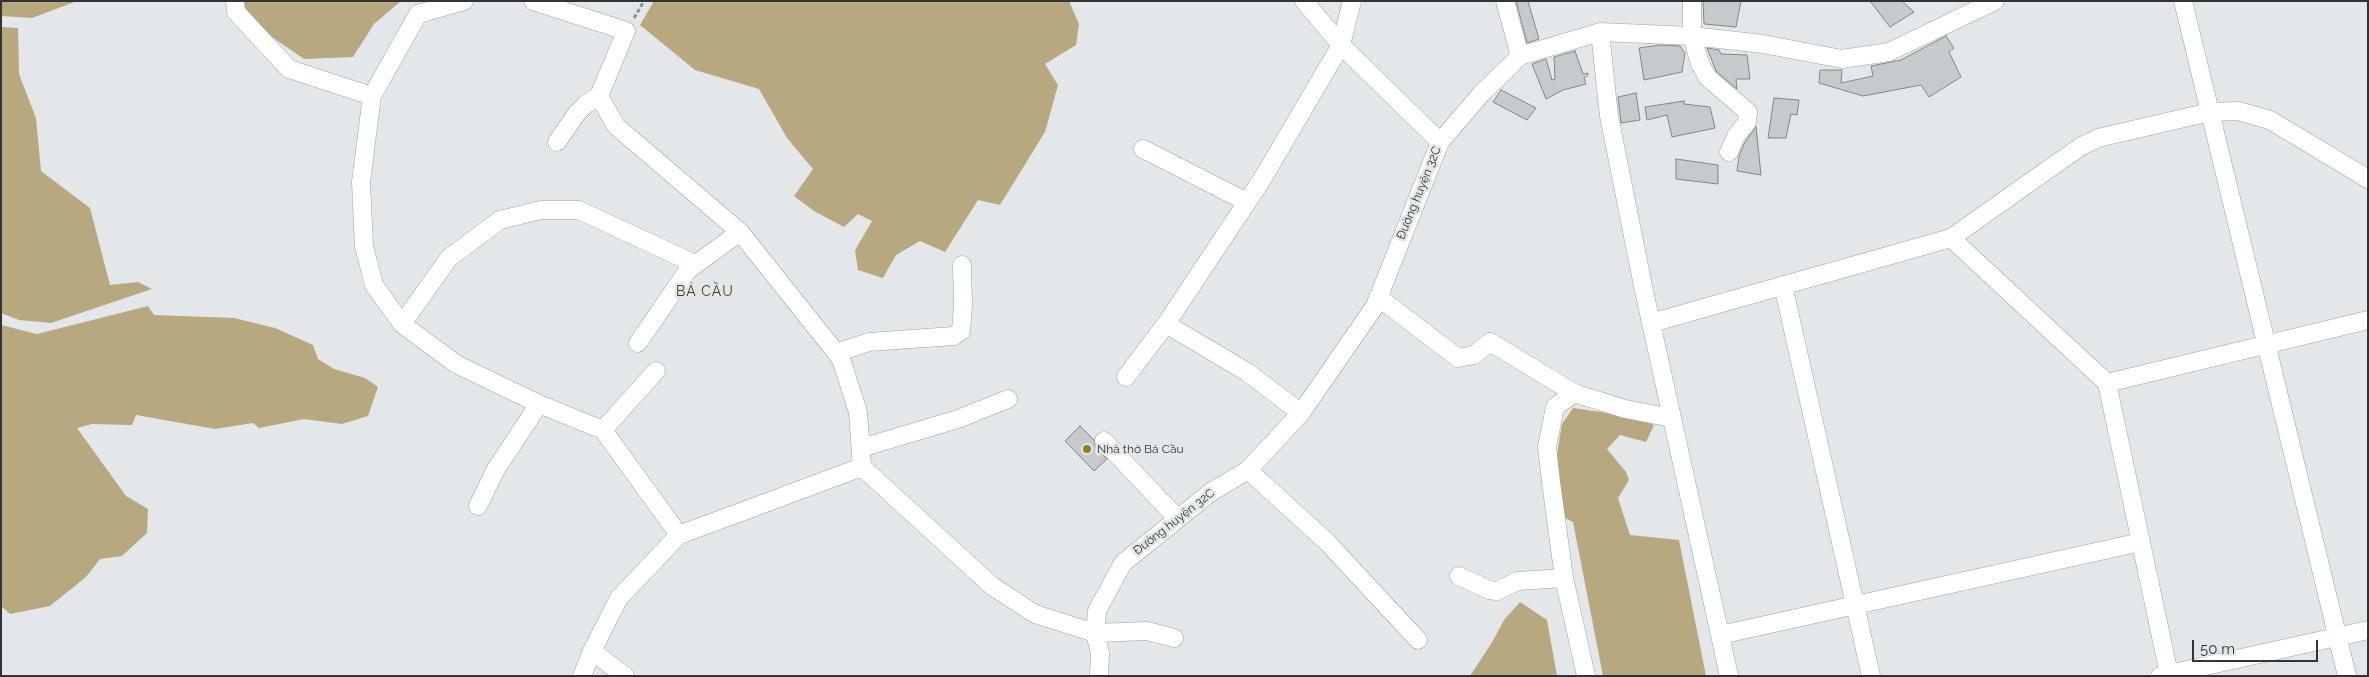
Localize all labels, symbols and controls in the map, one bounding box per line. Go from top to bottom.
street label: Đường huyện 32C [1394,144,1444,242]
district label: BÁ CẦU [675,284,735,300]
place label: Nhà thờ Bá Cầu [1097,442,1184,456]
marker: Nhà thờ Bá Cầu [1081,443,1093,455]
street label: Đường huyện 32C [1131,486,1217,558]
scale bar [2194,630,2320,662]
text: 50 m [2200,640,2235,658]

